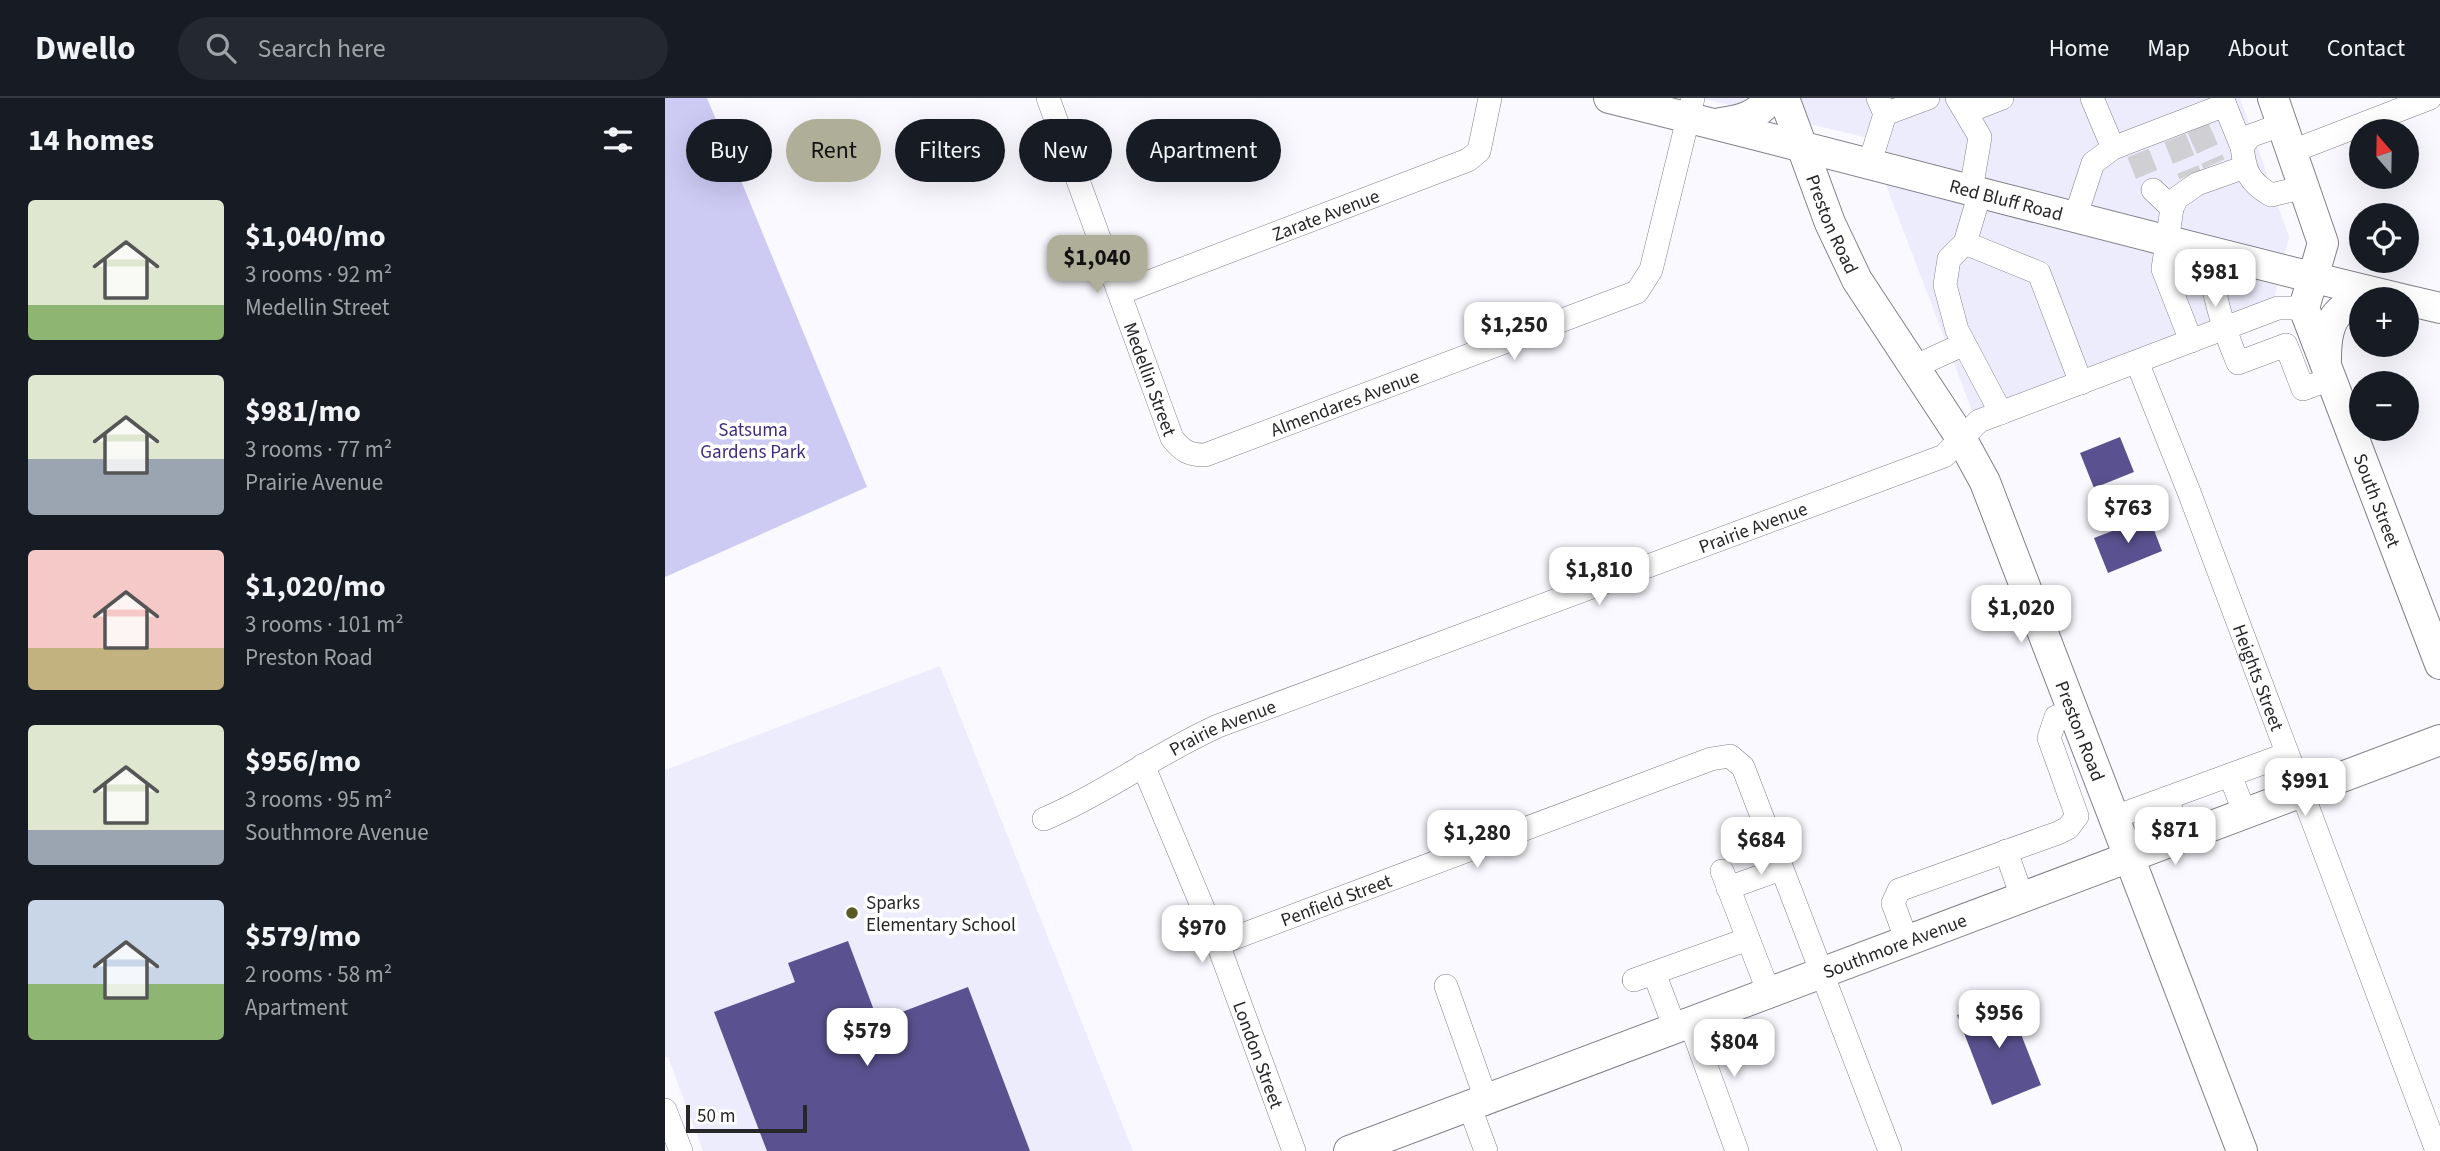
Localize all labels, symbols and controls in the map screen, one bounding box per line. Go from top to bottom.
search box [178,17,668,80]
text: Dwello [35,25,136,72]
icon: search [202,29,240,67]
text: Search here [258,30,386,67]
text: Home [2049,31,2109,66]
text: Map [2147,31,2190,66]
text: About [2228,31,2289,66]
text: Contact [2327,31,2405,66]
text: 14 homes [28,119,154,162]
chip: Buy [686,119,772,182]
chip: Rent [786,119,881,182]
chip: Filters [895,119,1005,182]
chip: New [1019,119,1112,182]
chip: Apartment [1126,119,1281,182]
north arrow [2349,119,2419,189]
map controls [2349,119,2419,441]
icon: filters [599,121,637,159]
street label: Preston Road [1798,171,1864,279]
street label: Red Bluff Road [1946,173,2066,229]
street label: Zarate Avenue [1268,183,1384,249]
button: locate [2349,203,2419,273]
text: $1,040/mo [245,215,386,258]
icon: home [84,228,168,312]
pin: $1,040 [1040,236,1154,295]
text: $1,040 [1063,241,1131,274]
pin: $981 [2174,250,2256,309]
text: $981 [2191,255,2239,288]
text: 3 rooms · 92 m² [245,258,392,291]
button: + [2349,287,2419,357]
text: Medellin Street [245,291,390,324]
pin: $1,250 [1457,302,1571,362]
text: $1,250 [1480,308,1548,341]
street label: Medellin Street [1116,319,1182,441]
street label: Almendares Avenue [1267,363,1423,444]
button: − [2349,371,2419,441]
text: $981/mo [245,390,361,433]
icon: home [84,403,168,487]
park label: Satsuma Gardens Park [700,417,806,466]
text: 3 rooms · 77 m² [245,433,392,466]
street label: South Street [2346,450,2407,552]
text: Prairie Avenue [245,466,383,499]
pin: $763 [2087,486,2169,545]
text: $763 [2104,491,2152,524]
street label: Prairie Avenue [1695,496,1812,561]
pin: $1,810 [1542,547,1656,607]
text: $1,810 [1565,553,1633,586]
text: $1,020/mo [245,565,386,608]
icon: home [84,578,168,662]
pin: $1,020 [1964,586,2078,645]
text: $1,020 [1987,591,2055,624]
text: 3 rooms · 101 m² [245,608,404,641]
street label: Heights Street [2225,621,2290,736]
text: Preston Road [245,641,373,674]
street label: Preston Road [2048,677,2111,785]
street label: Prairie Avenue [1164,694,1280,763]
text: $956/mo [245,740,361,783]
icon: home [84,753,168,837]
pin: $991 [2264,758,2346,818]
text: $991 [2281,764,2329,797]
text: 3 rooms · 95 m² [245,783,392,816]
pin: $871 [2134,808,2216,867]
pin: $1,280 [1420,810,1534,870]
text: $871 [2151,813,2199,846]
text: Southmore Avenue [245,816,429,849]
text: $1,280 [1443,816,1511,849]
pin: $684 [1720,818,1802,877]
text: $684 [1737,823,1785,856]
street label: Penfield Street [1277,868,1396,934]
place label: Sparks Elementary School [866,890,1016,939]
marker: Sparks Elementary School [844,905,860,921]
pin: $970 [1161,906,1243,965]
street label: Southmore Avenue [1819,907,1971,986]
text: $970 [1178,911,1226,944]
text: $579/mo [245,915,361,958]
icon: home [84,928,168,1012]
text: 2 rooms · 58 m² [245,958,392,991]
pin: $956 [1958,990,2040,1050]
text: Apartment [245,991,348,1024]
text: $956 [1975,996,2023,1029]
street label: London Street [1225,998,1289,1113]
pin: $579 [826,1009,908,1068]
text: $579 [843,1014,891,1047]
pin: $804 [1693,1020,1775,1079]
text: $804 [1710,1025,1758,1058]
scale bar [686,1102,807,1134]
text: 50 m [697,1103,735,1130]

